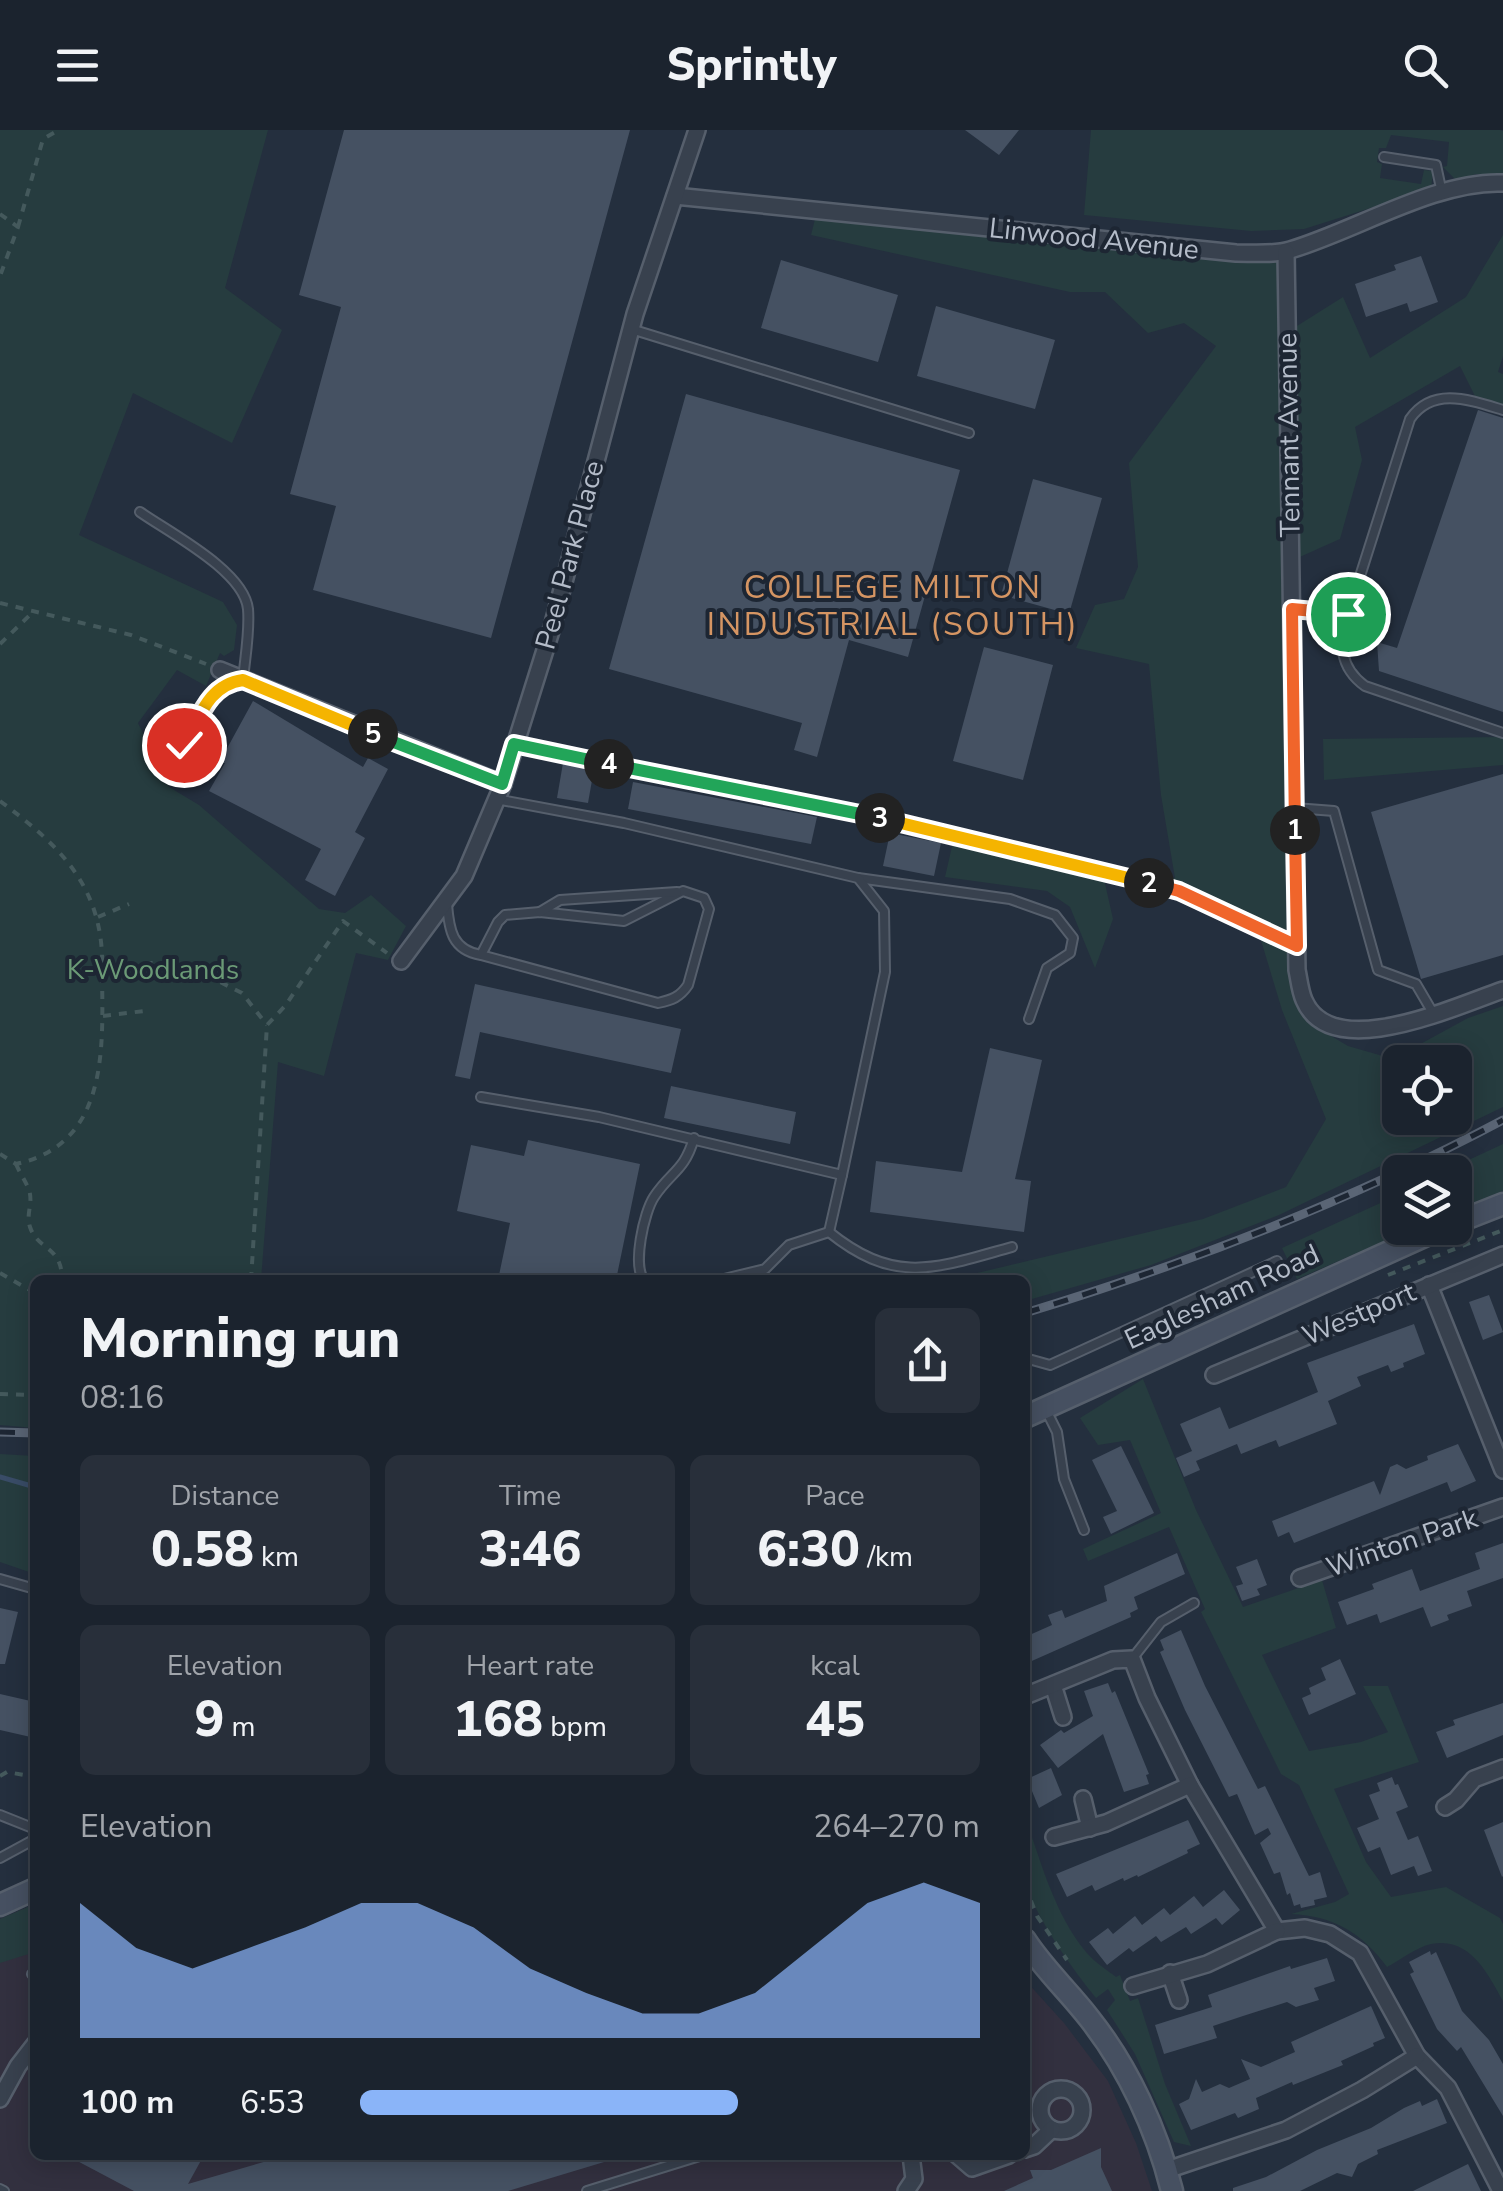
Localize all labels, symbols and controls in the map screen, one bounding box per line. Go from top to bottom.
text: Sprintly [666,35,837,96]
icon: menu [50,38,105,93]
icon: search [1398,38,1453,93]
street label: Linwood Avenue [987,209,1201,269]
street label: Tennant Avenue [1268,332,1310,538]
street label: Peel Park Place [527,456,613,654]
district label: COLLEGE MILTON INDUSTRIAL (SOUTH) [707,566,1079,646]
pin [1306,572,1391,657]
icon: arrive [1321,587,1376,642]
pin [142,703,227,788]
pin: 5 [348,709,398,759]
text: 5 [365,715,381,753]
icon: check [157,718,212,773]
pin: 4 [584,739,634,789]
text: 4 [601,745,617,783]
pin: 3 [855,793,905,843]
text: 3 [872,799,888,837]
pin: 1 [1270,805,1320,855]
text: 1 [1287,811,1303,849]
pin: 2 [1124,858,1174,908]
text: 2 [1141,864,1157,902]
park label: K-Woodlands [67,951,239,989]
map controls [1382,1045,1472,1245]
button: locate [1382,1045,1472,1135]
button: layers [1382,1155,1472,1245]
street label: Eaglesham Road [1118,1235,1326,1359]
street label: Westport [1296,1273,1422,1355]
text: Morning run [80,1301,400,1376]
button: share [875,1308,980,1413]
text: 08:16 [80,1376,164,1419]
text: Distance [171,1477,279,1515]
text: Time [499,1477,561,1515]
text: Pace [805,1477,865,1515]
street label: Winton Park [1321,1499,1484,1587]
text: 0.58 [151,1515,254,1584]
text: 3:46 [479,1515,582,1584]
text: 6:30 [757,1515,860,1584]
text: km [254,1538,299,1576]
text: /km [860,1538,913,1576]
text: Elevation [167,1647,283,1685]
text: Heart rate [466,1647,594,1685]
text: kcal [810,1647,860,1685]
text: 9 [194,1685,224,1754]
text: 168 [453,1685,543,1754]
text: 45 [805,1685,865,1754]
text: m [224,1708,256,1746]
text: bpm [543,1708,607,1746]
text: Elevation [80,1805,213,1848]
text: 264–270 m [813,1805,980,1848]
text: 100 m [80,2081,174,2124]
text: 6:53 [240,2081,305,2124]

